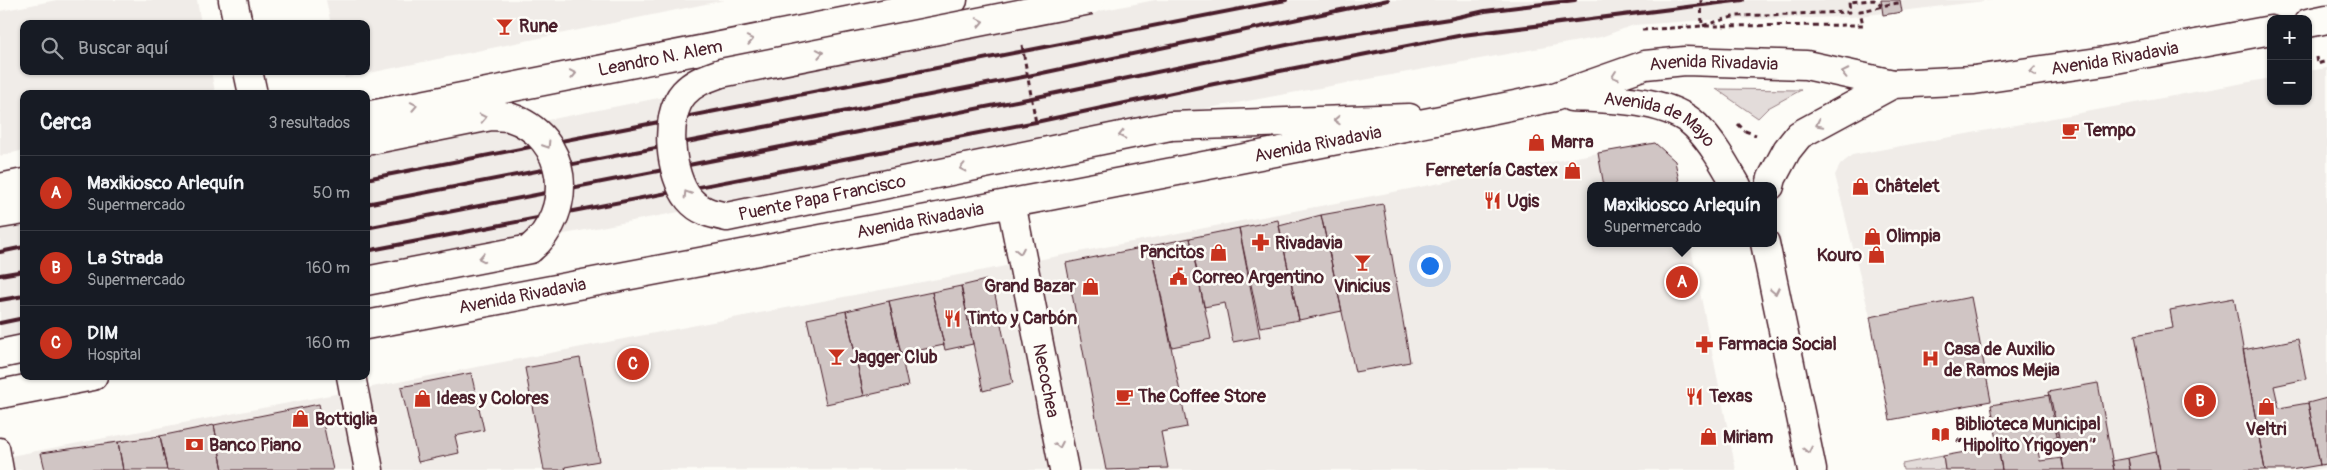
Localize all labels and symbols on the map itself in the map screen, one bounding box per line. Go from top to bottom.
place label: Rune [519,15,559,38]
bar icon: Rune [495,16,515,36]
one-way arrow [975,17,984,27]
street label: Leandro N. Alem [596,35,725,82]
one-way arrow [746,35,754,45]
street label: Avenida Rivadavia [2049,36,2181,81]
one-way arrow [816,48,825,59]
street label: Avenida Rivadavia [1648,50,1779,77]
one-way arrow [2028,66,2036,77]
one-way arrow [1841,69,1849,79]
one-way arrow [569,70,578,80]
one-way arrow [1612,70,1620,80]
street label: Avenida de Mayo [1603,88,1721,152]
one-way arrow [410,101,418,112]
one-way arrow [478,113,487,124]
one-way arrow [1333,115,1341,126]
one-way arrow [1815,118,1824,128]
place label: Tempo [2083,119,2136,142]
cafe icon: Tempo [2060,120,2080,140]
street label: Avenida Rivadavia [1252,121,1384,168]
one-way arrow [1118,130,1127,140]
place label: Marra [1551,131,1594,154]
shop icon: Marra [1527,132,1547,152]
one-way arrow [541,139,551,148]
place label: Ferretería Castex [1425,159,1558,182]
shop icon: Ferretería Castex [1562,160,1582,180]
one-way arrow [959,163,968,173]
street label: Puente Papa Francisco [736,169,908,226]
place label: Châtelet [1875,175,1940,198]
shop icon: Châtelet [1851,176,1871,196]
one-way arrow [683,190,693,199]
place label: Ugis [1507,190,1540,213]
restaurant icon: Ugis [1483,191,1503,211]
street label: Avenida Rivadavia [855,198,986,244]
place label: Olimpia [1886,225,1941,248]
shop icon: Olimpia [1862,226,1882,246]
place label: Rivadavia [1275,232,1343,255]
pharmacy icon: Rivadavia [1251,233,1271,253]
place label: Pancitos [1139,241,1205,264]
shop icon: Pancitos [1208,242,1228,262]
place label: Kouro [1817,244,1862,267]
shop icon: Kouro [1866,245,1886,265]
one-way arrow [1014,247,1025,255]
one-way arrow [478,253,487,263]
bar icon: Vinicius [1352,253,1372,273]
your location [1417,253,1443,279]
pin: A [1666,263,1698,301]
place label: Correo Argentino [1192,266,1324,289]
public building icon: Correo Argentino [1168,267,1188,287]
street label: Avenida Rivadavia [457,273,588,319]
place label: Grand Bazar [984,275,1077,298]
place label: Vinicius [1334,275,1391,298]
shop icon: Grand Bazar [1080,276,1100,296]
one-way arrow [1769,287,1780,296]
place label: Tinto y Carbón [966,307,1077,330]
restaurant icon: Tinto y Carbón [943,308,963,328]
place label: Farmacia Social [1718,333,1837,356]
pharmacy icon: Farmacia Social [1694,334,1714,354]
place label: Casa de Auxilio de Ramos Mejia [1944,338,2060,382]
street label: Necochea [1027,342,1064,420]
pin: C [617,345,649,383]
place label: Jagger Club [850,346,938,369]
bar icon: Jagger Club [826,347,846,367]
hospital icon: Casa de Auxilio de Ramos Mejia [1920,349,1940,369]
pin: B [2184,382,2216,420]
place label: The Coffee Store [1137,385,1267,408]
place label: Texas [1708,385,1753,408]
cafe icon: The Coffee Store [1114,386,1134,406]
restaurant icon: Texas [1685,386,1705,406]
place label: Ideas y Colores [436,387,550,410]
shop icon: Ideas y Colores [412,388,432,408]
shop icon: Veltri [2256,396,2276,416]
place label: Bottiglia [315,408,378,431]
shop icon: Bottiglia [291,409,311,429]
place label: Biblioteca Municipal “Hipolito Yrigoyen” [1955,413,2101,457]
place label: Veltri [2246,418,2286,441]
library icon: Biblioteca Municipal “Hipolito Yrigoyen” [1931,424,1951,444]
place label: Miriam [1723,426,1773,449]
shop icon: Miriam [1699,427,1719,447]
place label: Banco Piano [209,434,301,457]
bank icon: Banco Piano [185,435,205,455]
one-way arrow [1053,440,1064,449]
one-way arrow [1802,446,1813,455]

